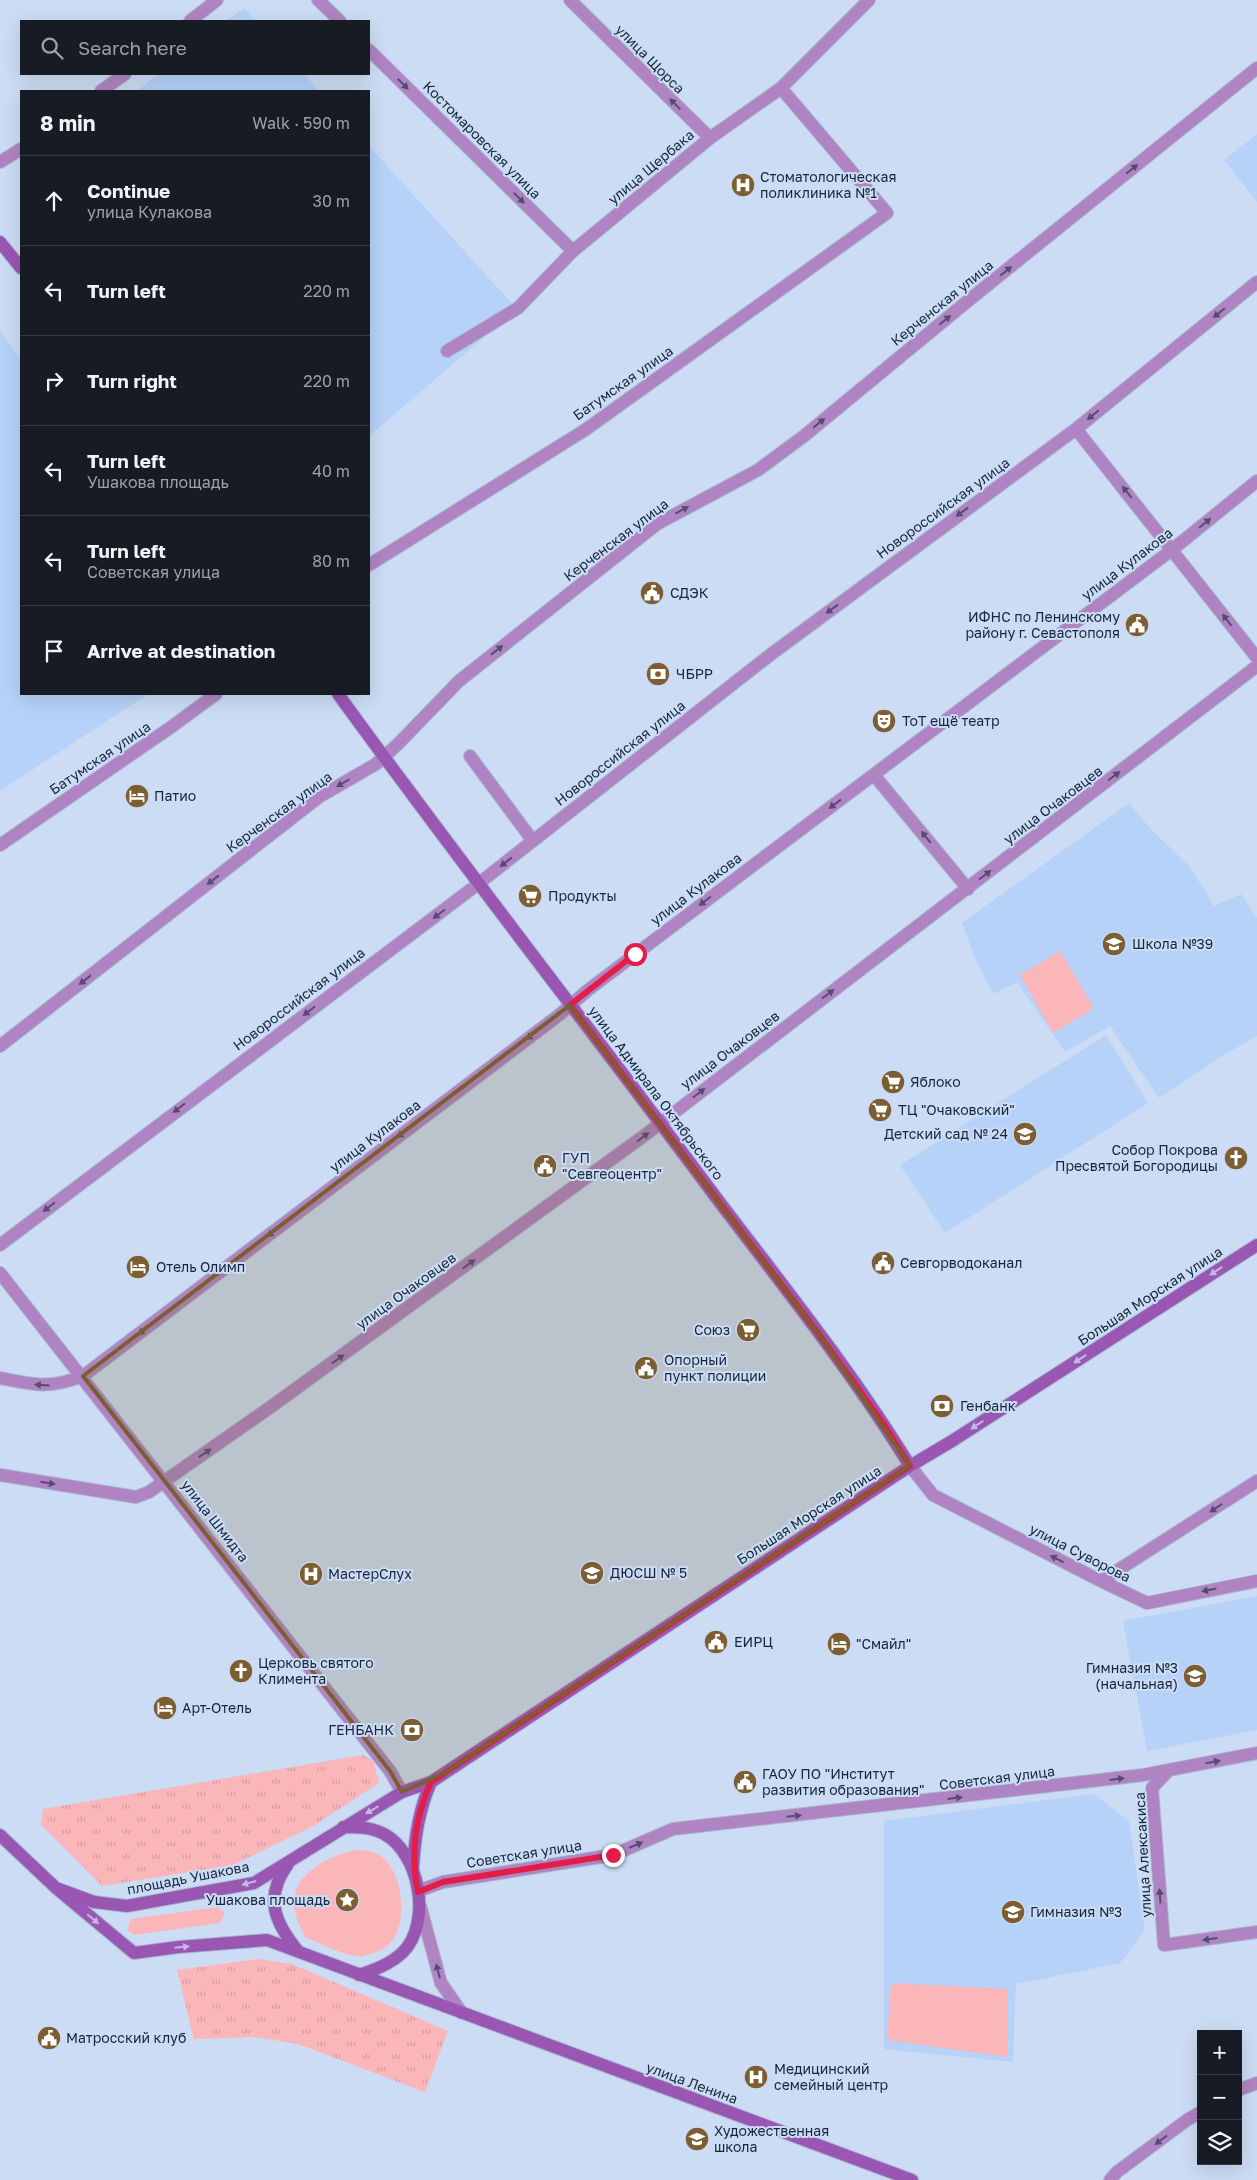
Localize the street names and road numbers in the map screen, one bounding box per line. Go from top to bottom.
street label: улица Щорса [612,21,688,97]
street label: Костомаровская улица [420,77,545,202]
street label: улица Щербака [604,126,697,208]
street label: Керченская улица [887,256,996,349]
street label: Батумская улица [569,342,676,423]
street label: Новороссийская улица [873,454,1013,562]
street label: Керченская улица [560,495,671,584]
street label: улица Кулакова [1078,524,1176,603]
street label: Новороссийская улица [551,696,688,809]
street label: Батумская улица [46,718,153,798]
street label: улица Очаковцев [1000,762,1106,847]
street label: Керченская улица [222,768,335,856]
street label: улица Кулакова [647,849,745,928]
street label: Новороссийская улица [229,943,368,1054]
street label: улица Адмирала Октябрьского [585,1002,727,1183]
street label: улица Очаковцев [677,1007,783,1092]
street label: улица Кулакова [326,1096,424,1175]
street label: Большая Морская улица [1074,1242,1225,1349]
street label: улица Очаковцев [352,1249,459,1333]
street label: Большая Морская улица [733,1461,884,1568]
street label: улица Шмидта [178,1476,253,1565]
street label: улица Суворова [1027,1520,1134,1585]
street label: Советская улица [938,1762,1056,1793]
street label: улица Алексакиса [1131,1792,1154,1918]
street label: Советская улица [465,1836,583,1871]
street label: площадь Ушакова [125,1857,250,1898]
street label: улица Ленина [644,2058,740,2107]

